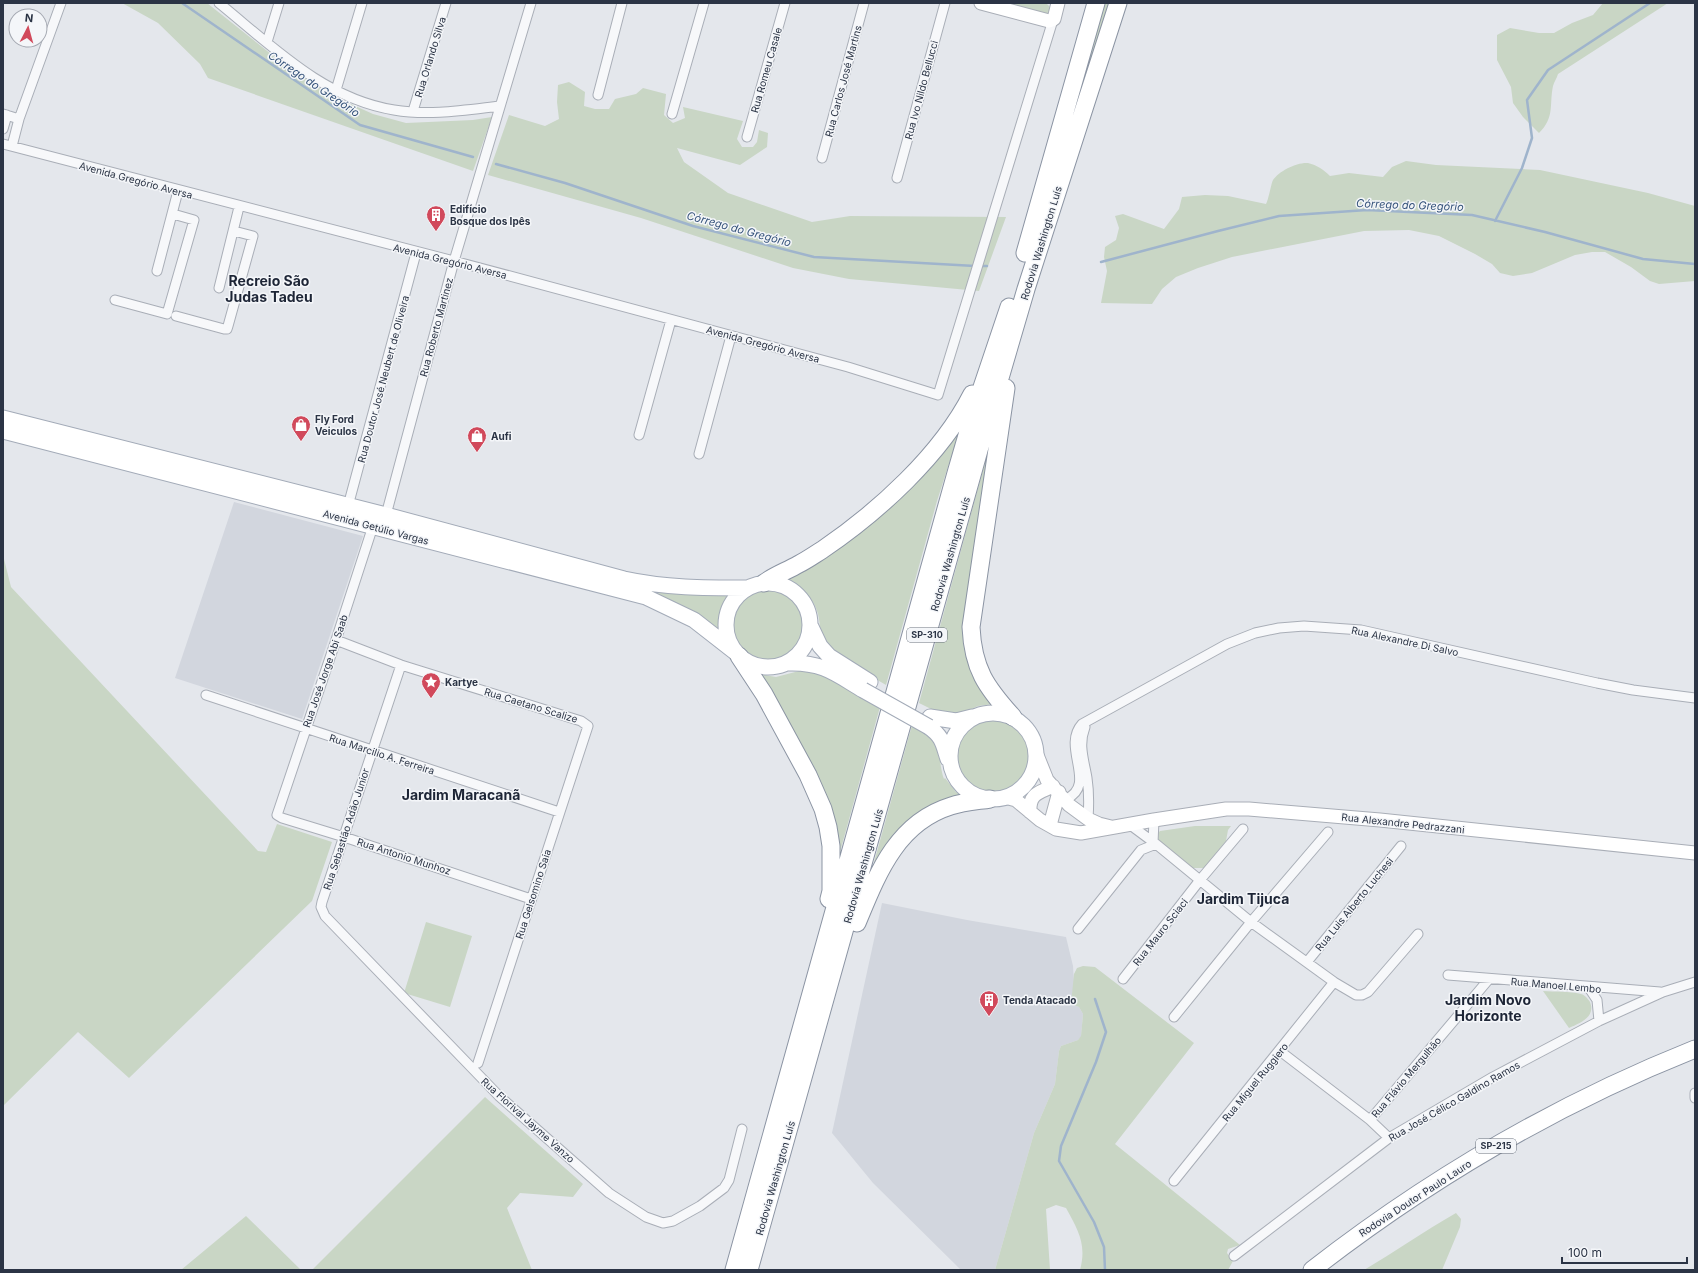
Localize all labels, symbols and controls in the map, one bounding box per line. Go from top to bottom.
north arrow [8,8,48,48]
text: N [24,11,34,25]
street label: Rua Orlando Silva [412,15,448,99]
street label: Rua Carlos José Martins [822,24,864,138]
street label: Rua Romeu Casale [748,26,784,114]
street label: Rua Ivo Nildo Bellucci [902,39,940,141]
water label: Córrego do Gregório [265,48,363,120]
street label: Avenida Gregório Aversa [78,159,194,201]
street label: Rodovia Washington Luís [1018,185,1064,301]
water label: Córrego do Gregório [1356,196,1464,214]
place label: Edifício Bosque dos Ipês [450,203,531,227]
building icon: Edifício Bosque dos Ipês [425,204,447,232]
water label: Córrego do Gregório [685,208,793,250]
street label: Avenida Gregório Aversa [392,241,508,281]
district label: Recreio São Judas Tadeu [225,272,313,305]
street label: Rua Roberto Martinez [417,276,455,378]
street label: Rua Doutor José Neubert de Oliveira [355,294,411,464]
street label: Avenida Gregório Aversa [705,323,821,365]
place label: Fly Ford Veiculos [315,413,357,437]
shop icon: Fly Ford Veiculos [290,414,312,442]
shop icon: Aufi [466,425,488,453]
place label: Aufi [491,430,512,442]
street label: Rodovia Washington Luís [928,495,972,613]
street label: Avenida Getúlio Vargas [322,507,430,547]
street label: Rua José Jorge Abi Saab [300,613,350,729]
street label: Rua Alexandre Di Salvo [1350,624,1460,658]
road number: SP-310 [907,628,947,642]
place icon: Kartye [420,671,442,699]
place label: Kartye [445,676,478,689]
street label: Rua Caetano Scalize [483,685,579,725]
street label: Rua Marcilio A. Ferreira [328,731,436,777]
street label: Rua Sebastião Adão Junior [321,766,371,891]
district label: Jardim Maracanã [402,786,520,803]
street label: Rodovia Washington Luís [841,807,885,925]
street label: Rua Alexandre Pedrazzani [1341,811,1465,835]
street label: Rua Antonio Munhoz [356,835,452,877]
street label: Rua Gelsomino Saia [513,848,553,940]
street label: Rua Luis Alberto Luchesi [1313,855,1395,953]
district label: Jardim Tijuca [1197,890,1289,907]
street label: Rua Mauro Sciaci [1130,896,1190,968]
street label: Rua Manoel Lembo [1510,975,1602,995]
building icon: Tenda Atacado [978,989,1000,1017]
district label: Jardim Novo Horizonte [1445,991,1531,1024]
place label: Tenda Atacado [1003,994,1077,1006]
street label: Rua Flávio Mergulhão [1369,1034,1443,1120]
street label: Rua Miguel Ruggiero [1220,1040,1290,1124]
street label: Rua José Célico Galdino Ramos [1386,1058,1522,1144]
street label: Rua Florival Jayme Vanzo [479,1075,577,1165]
street label: Rodovia Washington Luís [753,1119,797,1237]
road number: SP-215 [1476,1139,1516,1153]
street label: Rodovia Doutor Paulo Lauro [1357,1157,1473,1239]
scale bar [1562,1239,1687,1265]
text: 100 m [1568,1245,1602,1260]

